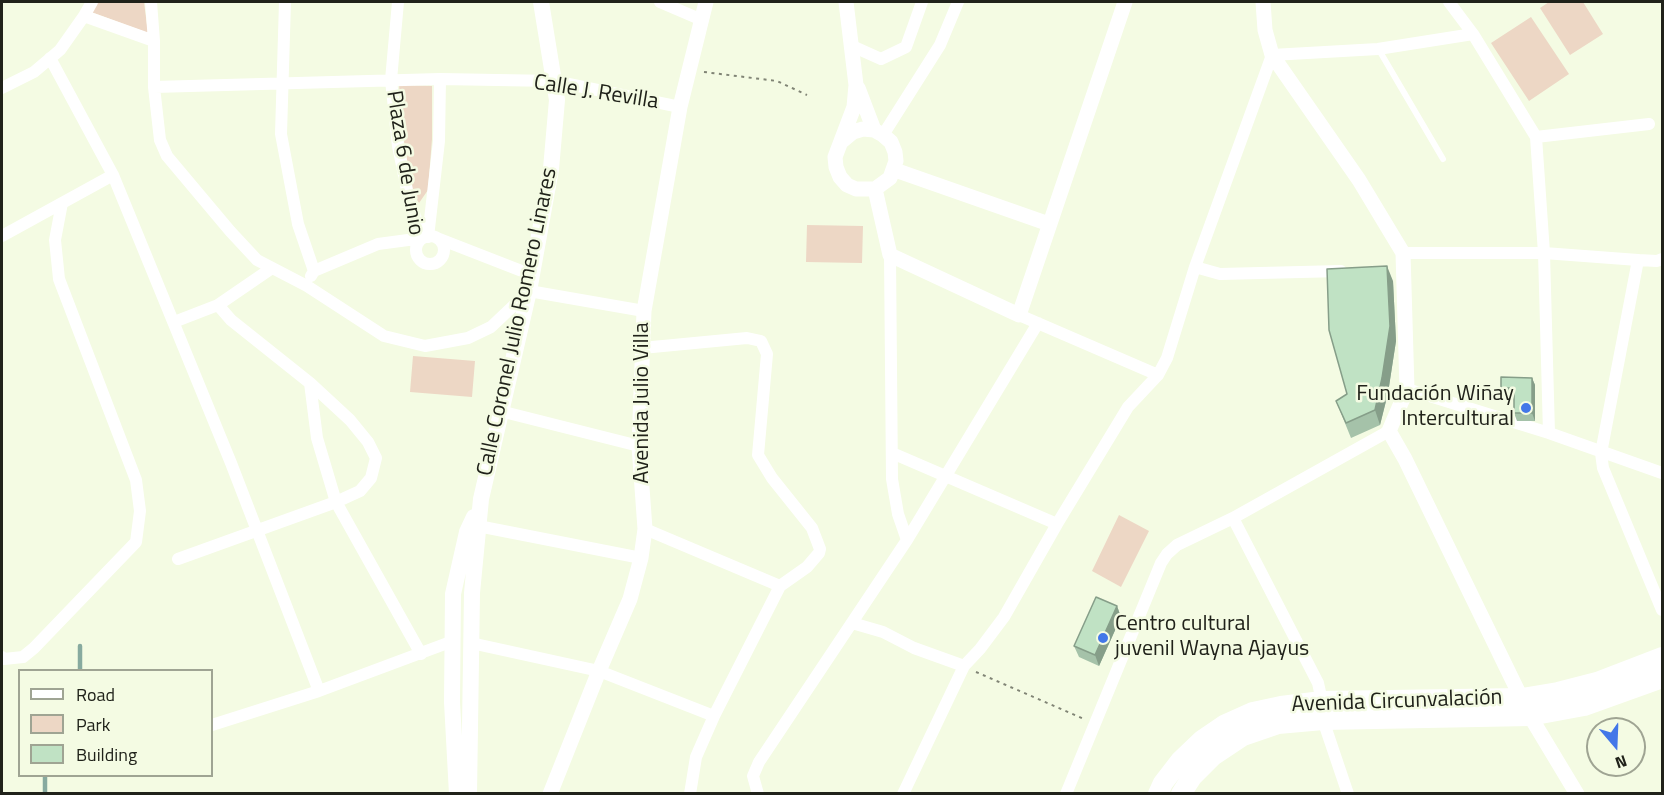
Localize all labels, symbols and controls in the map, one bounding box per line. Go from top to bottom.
street label: Calle J. Revilla [532,70,660,116]
street label: Plaza 6 de Junio [380,89,428,237]
street label: Calle Coronel Julio Romero Linares [472,166,564,478]
street label: Avenida Julio Villa [630,322,656,484]
place label: Fundación Wiñay Intercultural [1356,382,1514,434]
marker: Fundación Wiñay Intercultural [1519,401,1533,415]
place label: Centro cultural juvenil Wayna Ajayus [1115,612,1309,664]
marker: Centro cultural juvenil Wayna Ajayus [1096,631,1110,645]
legend [18,669,213,777]
text: Road [76,681,115,708]
street label: Avenida Circunvalación [1291,685,1503,719]
text: Park [76,711,110,738]
north arrow [1586,717,1646,777]
text: Building [76,741,137,768]
text: N [1612,749,1630,775]

